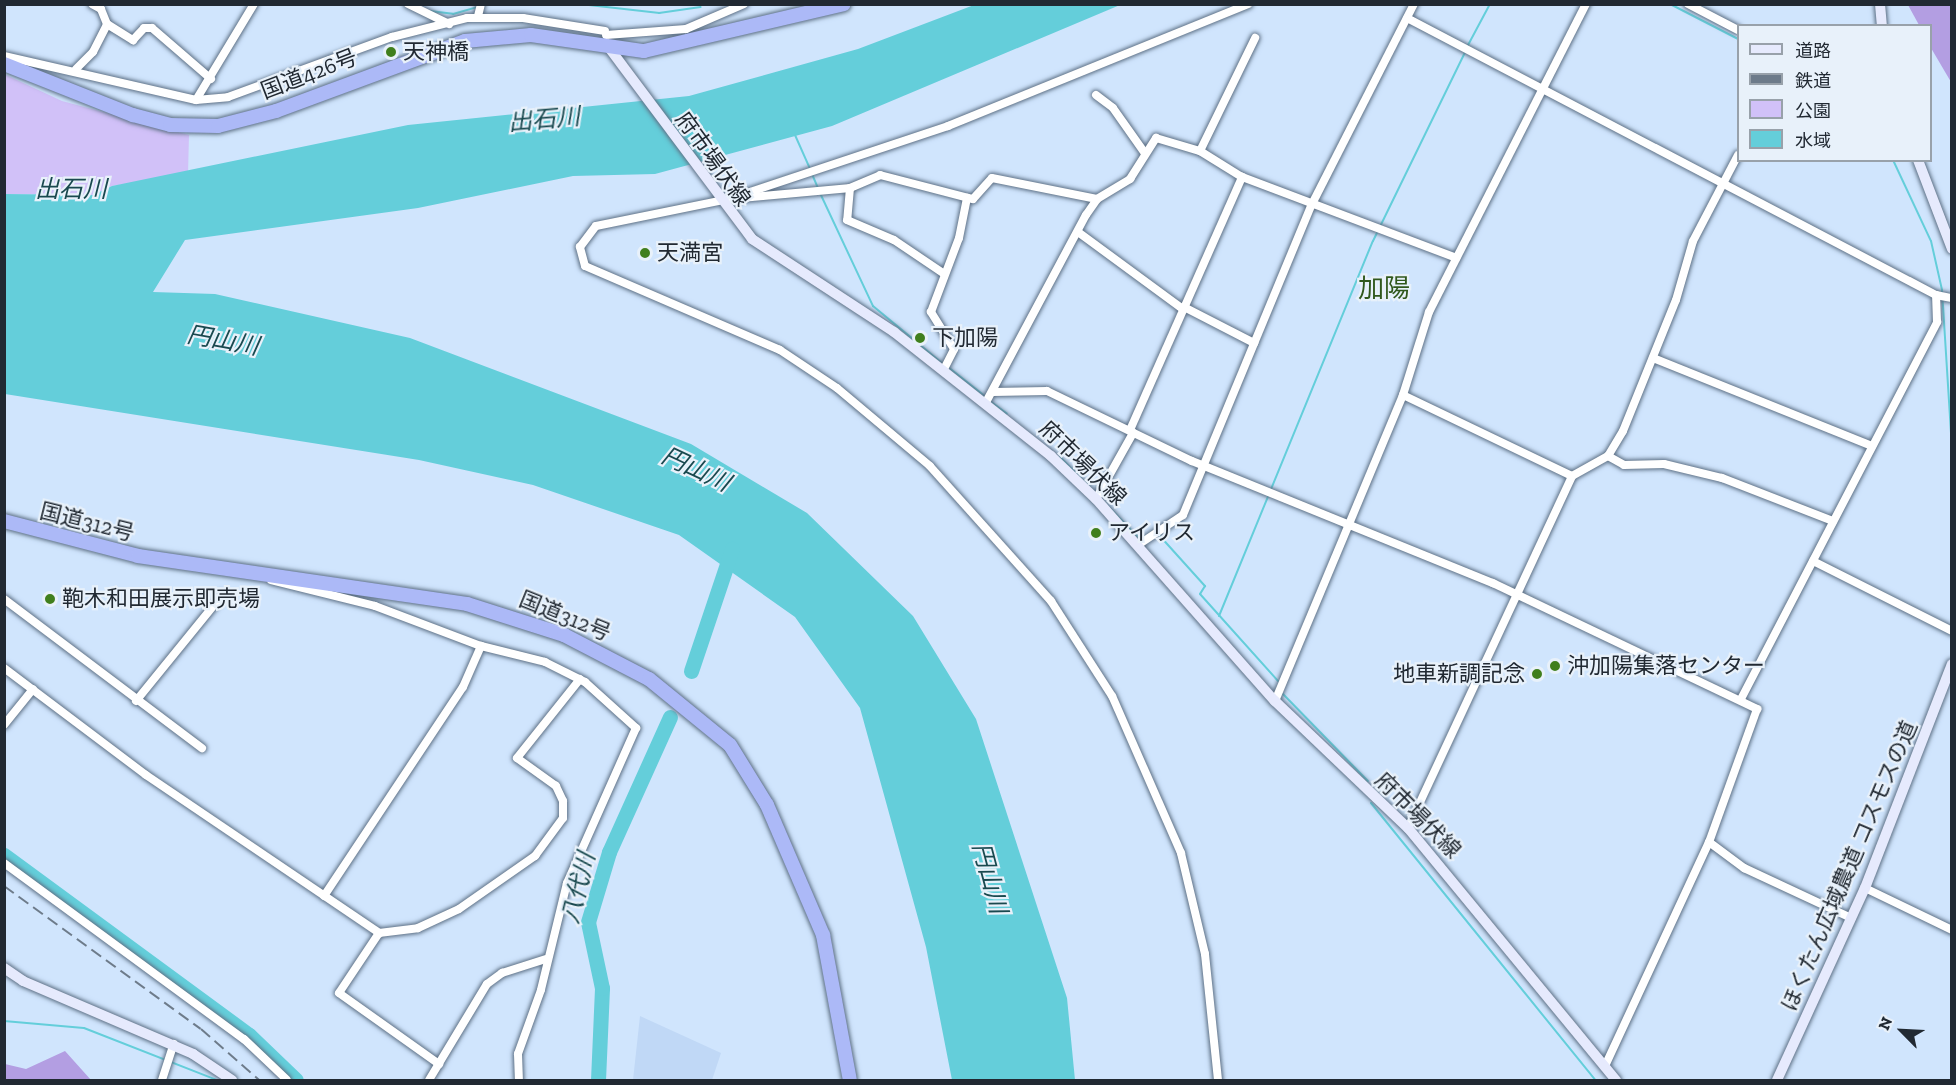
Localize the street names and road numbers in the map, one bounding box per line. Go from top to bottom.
street label: 国道426号 [257,44,361,104]
street label: 府市場伏線 [670,107,756,211]
street label: 府市場伏線 [1034,415,1132,511]
street label: 国道312号 [37,498,137,546]
street label: 国道312号 [515,586,615,646]
street label: ほくたん広域農道 コスモスの道 [1776,717,1922,1015]
street label: 府市場伏線 [1370,767,1466,863]

